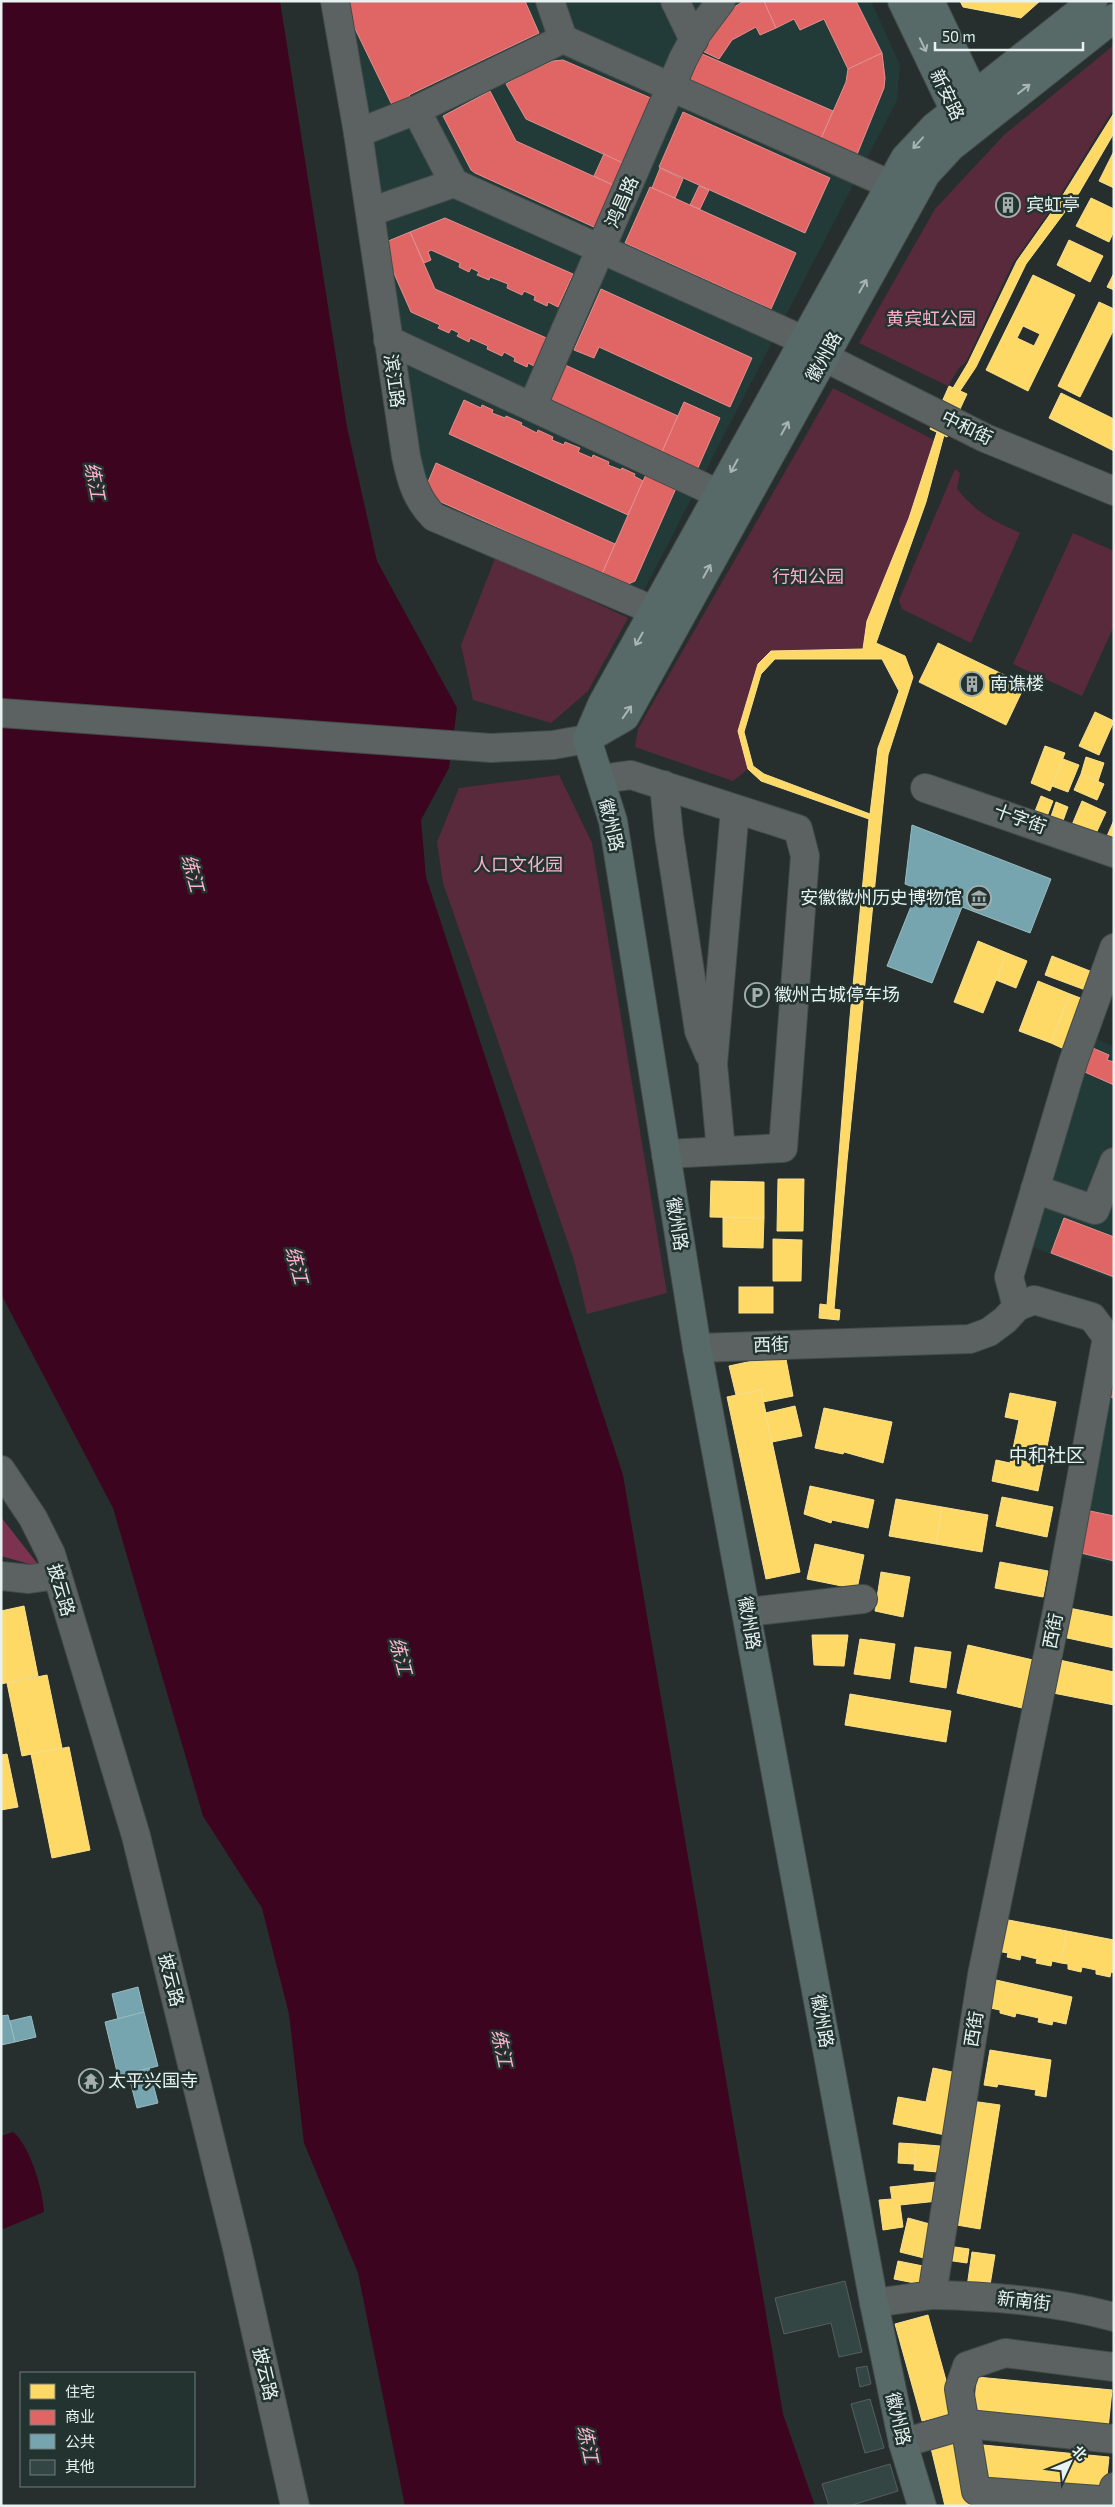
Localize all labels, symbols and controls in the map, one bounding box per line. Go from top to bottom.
scale bar [935,20,1082,52]
text: 50 m [942,27,976,45]
one-way arrow [919,37,928,52]
street label: 新安路 [926,65,970,124]
one-way arrow [1017,84,1031,94]
one-way arrow [912,136,924,149]
street label: 鸿昌路 [600,172,642,231]
building icon: 宾虹亭 [995,192,1021,218]
place label: 宾虹亭 [1026,193,1080,215]
one-way arrow [858,278,868,293]
park label: 黄宾虹公园 [886,307,976,329]
street label: 徽州路 [800,328,846,385]
street label: 滨江路 [380,353,410,409]
street label: 中和街 [938,405,997,449]
one-way arrow [780,421,790,436]
one-way arrow [729,459,739,474]
water label: 练江 [81,460,111,504]
one-way arrow [703,564,713,579]
park label: 行知公园 [772,565,844,587]
one-way arrow [633,632,643,646]
building icon: 南谯楼 [959,671,985,697]
place label: 南谯楼 [990,672,1044,694]
one-way arrow [622,705,632,719]
street label: 徽州路 [595,796,629,854]
street label: 十字街 [991,798,1049,838]
water label: 练江 [177,852,210,896]
park label: 人口文化园 [473,853,563,875]
museum icon: 安徽徽州历史博物馆 [966,885,992,911]
place label: 安徽徽州历史博物馆 [800,886,962,908]
parking icon: 徽州古城停车场 [744,982,770,1008]
place label: 徽州古城停车场 [774,983,900,1005]
street label: 徽州路 [663,1195,693,1252]
water label: 练江 [281,1244,314,1288]
street label: 西街 [753,1332,789,1356]
district label: 中和社区 [1009,1443,1085,1466]
street label: 披云路 [44,1561,80,1619]
street label: 徽州路 [734,1594,766,1651]
street label: 西街 [1038,1611,1066,1651]
water label: 练江 [385,1635,418,1679]
street label: 披云路 [155,1951,189,2009]
street label: 徽州路 [807,1992,839,2049]
street label: 西街 [959,2009,987,2048]
water label: 练江 [487,2027,518,2071]
temple icon: 太平兴国寺 [78,2068,104,2094]
place label: 太平兴国寺 [108,2069,198,2091]
street label: 新南街 [996,2286,1052,2314]
street label: 披云路 [249,2345,283,2403]
legend [20,2372,195,2487]
text: 住宅 [65,2382,95,2400]
street label: 徽州路 [882,2390,916,2448]
text: 商业 [65,2407,95,2425]
water label: 练江 [573,2423,604,2467]
text: 公共 [65,2432,95,2450]
north arrow [1045,2437,1095,2487]
text: 北 [1069,2442,1091,2464]
text: 其他 [65,2457,95,2475]

